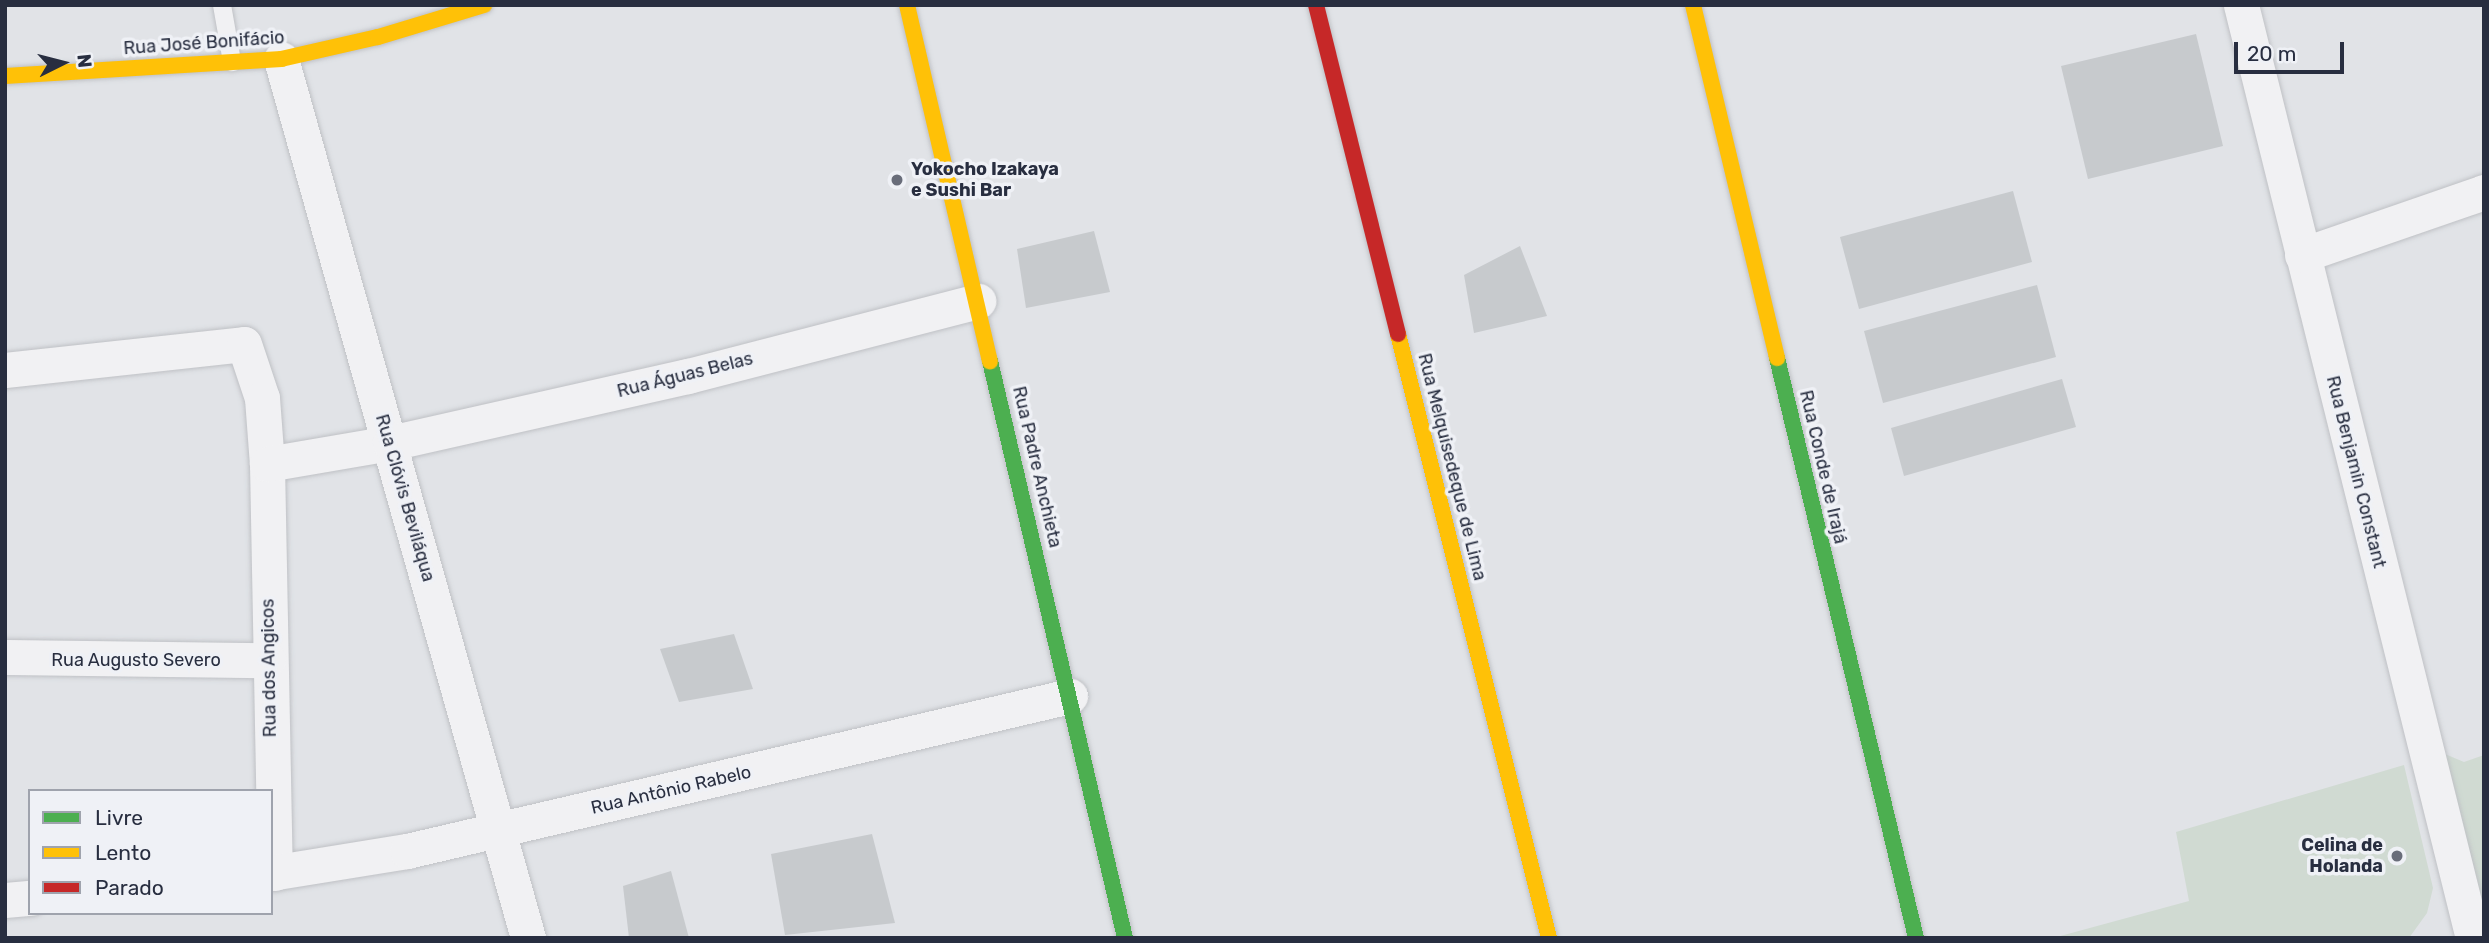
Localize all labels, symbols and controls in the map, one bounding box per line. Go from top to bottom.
street label: Rua José Bonifácio [123,27,285,59]
north arrow [28,28,98,98]
scale bar [2237,28,2347,72]
text: 20 m [2247,41,2296,66]
text: N [72,53,97,69]
place label: Yokocho Izakaya e Sushi Bar [911,159,1059,202]
marker: Yokocho Izakaya e Sushi Bar [889,172,905,188]
street label: Rua Águas Belas [615,348,755,402]
street label: Rua Melquisedeque de Lima [1413,351,1491,583]
street label: Rua Benjamin Constant [2322,374,2390,570]
street label: Rua Padre Anchieta [1008,384,1066,550]
street label: Rua Conde de Irajá [1795,388,1851,546]
street label: Rua Clóvis Beviláqua [371,412,439,584]
street label: Rua dos Angicos [257,598,281,738]
street label: Rua Augusto Severo [51,649,221,671]
street label: Rua Antônio Rabelo [588,761,754,819]
legend [28,789,273,915]
text: Livre [95,805,143,830]
place label: Celina de Holanda [2301,835,2383,878]
text: Lento [95,840,151,865]
marker: Celina de Holanda [2389,848,2405,864]
text: Parado [95,875,164,900]

